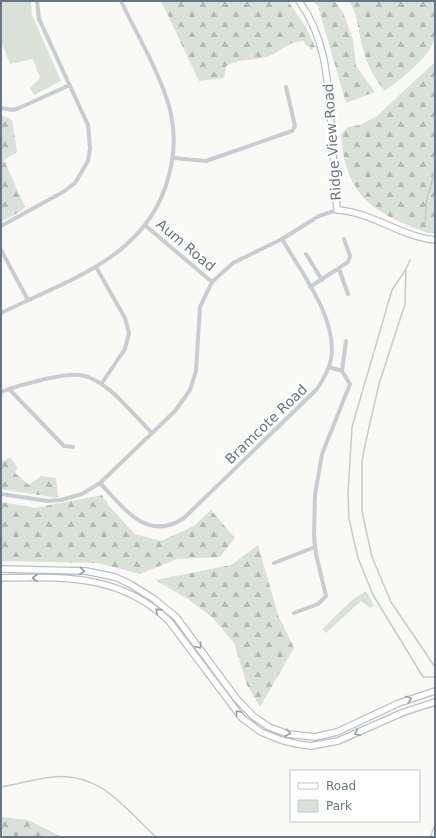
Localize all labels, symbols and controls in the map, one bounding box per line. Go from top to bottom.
street label: Ridge View Road [320,83,344,201]
street label: Aum Road [153,216,219,274]
street label: Bramcote Road [222,381,310,467]
one-way arrow [79,566,85,575]
one-way arrow [32,574,38,582]
one-way arrow [155,608,163,615]
one-way arrow [194,642,201,649]
one-way arrow [406,695,413,704]
one-way arrow [236,710,243,717]
one-way arrow [284,728,291,737]
one-way arrow [353,728,361,736]
legend [290,770,420,822]
text: Road [326,779,356,793]
text: Park [326,799,352,813]

